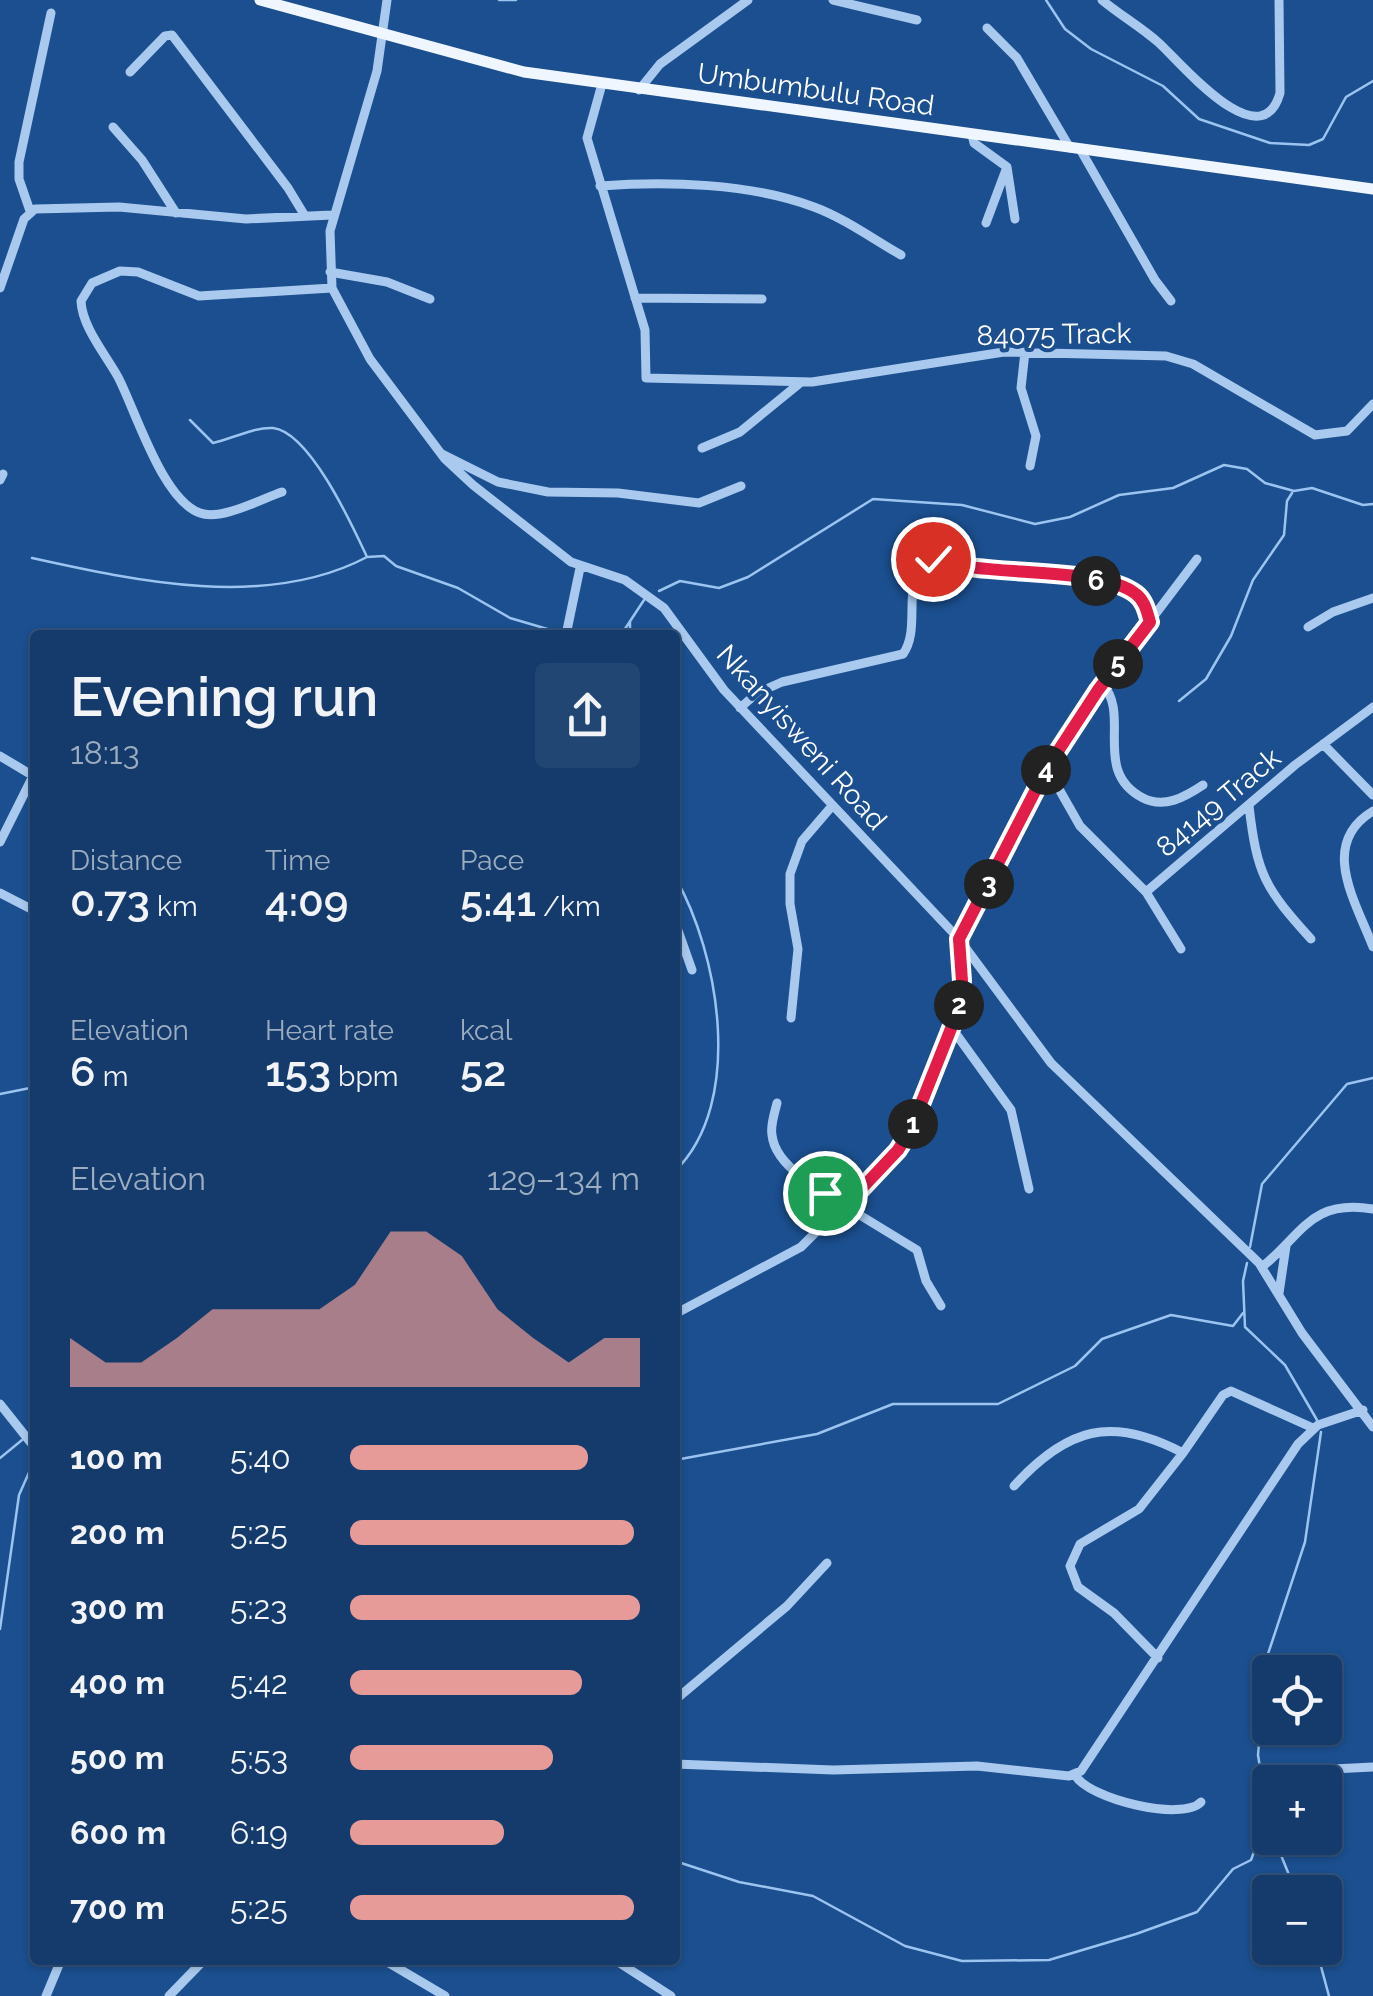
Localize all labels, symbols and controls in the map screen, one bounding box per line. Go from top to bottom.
street label: Umbumbulu Road [695,57,936,122]
street label: 84075 Track [976,317,1132,352]
pin [891,517,976,602]
icon: check [906,532,961,587]
pin: 6 [1071,556,1121,606]
text: 6 [1088,564,1105,597]
street label: Nkanyisweni Road [710,638,893,837]
pin: 5 [1093,639,1143,689]
text: 5 [1110,647,1126,680]
button: share [535,663,640,768]
text: Evening run [70,664,378,729]
text: 18:13 [70,734,139,771]
street label: 84149 Track [1150,741,1287,864]
pin: 4 [1021,745,1071,795]
text: 4 [1038,753,1054,786]
text: Distance [70,844,182,877]
text: Time [265,844,330,877]
text: Pace [460,844,524,877]
pin: 3 [964,859,1014,909]
text: 3 [981,867,997,900]
text: 0.73 [70,877,150,926]
text: 4:09 [265,877,349,926]
text: 5:41 [460,877,536,926]
text: km [150,890,198,923]
text: /km [536,890,601,923]
pin: 2 [934,980,984,1030]
text: 2 [951,988,967,1021]
text: Elevation [70,1014,189,1047]
text: Heart rate [265,1014,394,1047]
text: kcal [460,1014,512,1047]
text: 6 [70,1047,96,1096]
text: 153 [265,1047,331,1096]
text: 52 [460,1047,506,1096]
text: m [96,1060,128,1093]
text: bpm [331,1060,398,1093]
pin: 1 [888,1099,938,1149]
text: 1 [906,1107,920,1140]
pin [783,1151,868,1236]
text: Elevation [70,1160,206,1197]
text: 129–134 m [487,1160,640,1197]
icon: arrive [798,1166,853,1221]
text: 100 m [70,1439,163,1476]
text: 5:40 [230,1439,291,1476]
text: 200 m [70,1514,165,1551]
text: 5:25 [230,1514,288,1551]
text: 300 m [70,1589,165,1626]
text: 5:23 [230,1589,287,1626]
map controls [1252,1655,1342,1965]
button: locate [1252,1655,1342,1745]
text: 400 m [70,1664,165,1701]
text: 5:42 [230,1664,288,1701]
text: 500 m [70,1739,165,1776]
text: 5:53 [230,1739,288,1776]
button: + [1252,1765,1342,1855]
text: 600 m [70,1814,166,1851]
text: 6:19 [230,1814,288,1851]
button: − [1252,1875,1342,1965]
text: 700 m [70,1889,165,1926]
text: 5:25 [230,1889,288,1926]

